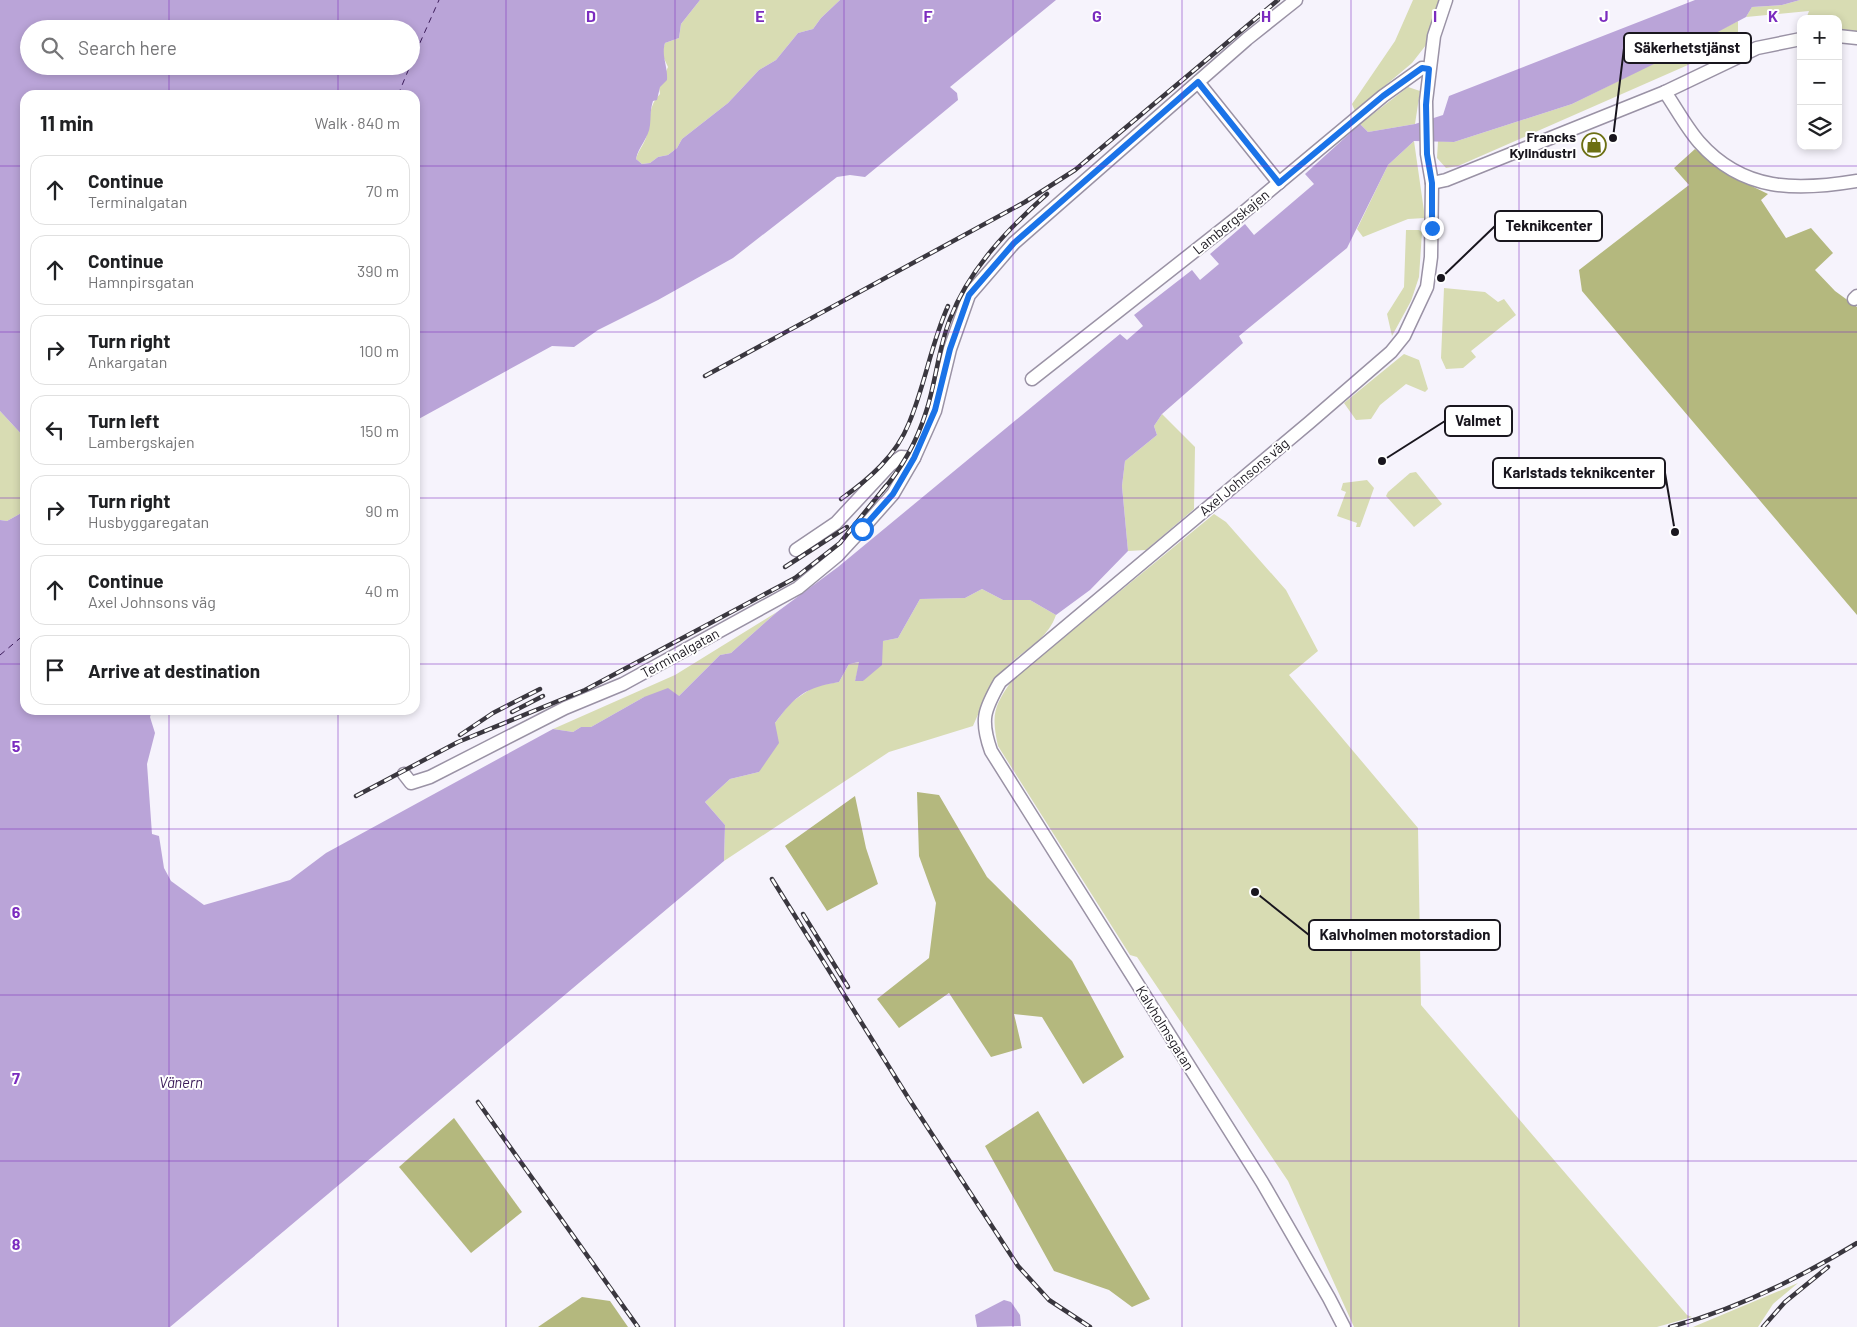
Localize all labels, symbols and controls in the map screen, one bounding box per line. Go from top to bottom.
text: D [586,6,596,25]
text: E [755,6,765,25]
text: F [924,6,933,25]
text: G [1092,6,1102,25]
text: H [1261,6,1271,25]
text: I [1433,6,1437,25]
text: J [1599,6,1609,25]
text: K [1768,6,1778,25]
map controls [1797,15,1842,150]
button: + [1797,15,1842,60]
search box [20,20,420,75]
callout: Säkerhetstjänst [1624,33,1751,63]
icon: search [38,34,66,62]
text: Search here [78,36,177,59]
text: Säkerhetstjänst [1634,38,1740,56]
button: − [1797,60,1842,105]
button: layers [1797,105,1842,150]
text: 11 min [40,110,94,135]
text: Walk · 840 m [314,113,400,132]
place label: Francks Kylindustri [1509,128,1576,161]
shop icon: Francks Kylindustri [1581,132,1607,158]
text: Continue [88,169,164,192]
icon: ahead [41,176,69,204]
text: 70 m [366,181,399,200]
street label: Lambergskajen [1189,186,1272,258]
text: Terminalgatan [88,192,187,211]
callout: Teknikcenter [1495,211,1602,241]
text: Teknikcenter [1506,216,1593,234]
route end [1421,217,1444,240]
text: Continue [88,249,164,272]
icon: ahead [41,256,69,284]
text: 390 m [357,261,399,280]
text: Hamnpirsgatan [88,272,194,291]
text: Turn right [88,329,170,352]
icon: right [41,336,69,364]
text: 100 m [359,341,399,360]
text: Ankargatan [88,352,167,371]
callout: Valmet [1445,406,1512,436]
text: Turn left [88,409,159,432]
text: Valmet [1455,411,1501,429]
icon: left [41,416,69,444]
text: 150 m [360,421,399,440]
text: Lambergskajen [88,432,195,451]
street label: Axel Johnsons väg [1195,434,1292,519]
callout: Karlstads teknikcenter [1493,458,1665,488]
text: Karlstads teknikcenter [1503,463,1655,481]
text: Turn right [88,489,170,512]
icon: right [41,496,69,524]
text: 90 m [365,501,399,520]
text: Husbyggaregatan [88,512,209,531]
route start [851,518,874,541]
text: Continue [88,569,164,592]
icon: ahead [41,576,69,604]
text: 40 m [365,581,399,600]
text: Axel Johnsons väg [88,592,216,611]
street label: Terminalgatan [638,624,722,681]
icon: arrive [41,656,69,684]
text: Arrive at destination [88,659,260,682]
text: 5 [12,736,21,755]
text: 6 [12,902,21,921]
callout: Kalvholmen motorstadion [1309,920,1500,950]
text: Kalvholmen motorstadion [1319,925,1491,943]
street label: Kalvholmsgatan [1133,982,1198,1073]
text: 7 [12,1068,20,1087]
water label: Vänern [159,1073,203,1091]
text: 8 [12,1234,21,1253]

